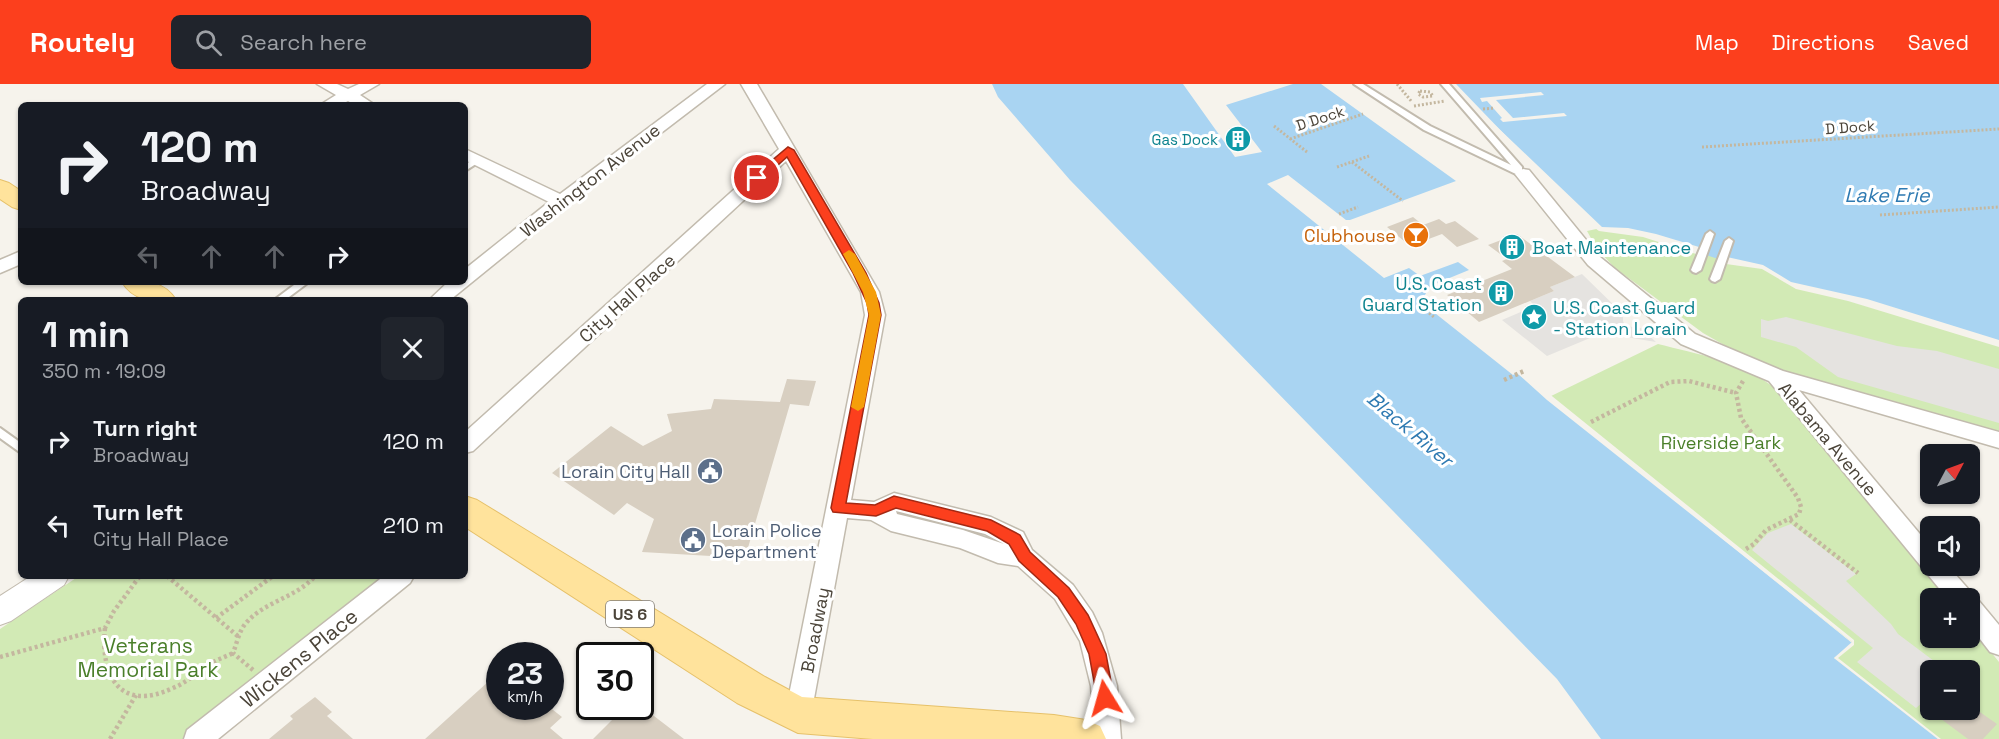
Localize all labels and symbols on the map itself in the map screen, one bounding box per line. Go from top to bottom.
street label: D Dock [1293,101,1347,135]
street label: D Dock [1824,116,1876,138]
street label: Washington Avenue [515,118,665,242]
building icon: Gas Dock [1223,124,1253,154]
place label: Gas Dock [1152,130,1218,149]
pin [731,152,782,203]
water label: Lake Erie [1844,182,1931,208]
bar icon: Clubhouse [1401,220,1431,250]
place label: Clubhouse [1304,224,1396,247]
building icon: Boat Maintenance [1497,232,1527,262]
place label: Boat Maintenance [1532,236,1691,259]
street label: City Hall Place [574,249,680,347]
place label: U.S. Coast Guard Station [1362,272,1482,316]
building icon: U.S. Coast Guard Station [1486,278,1516,308]
place label: U.S. Coast Guard - Station Lorain [1553,296,1695,340]
place icon: U.S. Coast Guard - Station Lorain [1519,302,1549,332]
street label: Alabama Avenue [1774,377,1882,501]
water label: Black River [1362,385,1460,474]
park label: Riverside Park [1661,431,1782,454]
north arrow [1920,444,1980,504]
public building icon: Lorain City Hall [695,456,725,486]
place label: Lorain City Hall [561,460,690,483]
place label: Lorain Police Department [712,519,822,563]
public building icon: Lorain Police Department [678,525,708,555]
street label: Broadway [795,585,835,675]
road number: US 6 [606,601,654,627]
street label: Wickens Place [235,602,363,714]
park label: Veterans Memorial Park [78,632,219,683]
speed limit sign: 30 [576,642,654,720]
position arrow [1073,666,1137,730]

